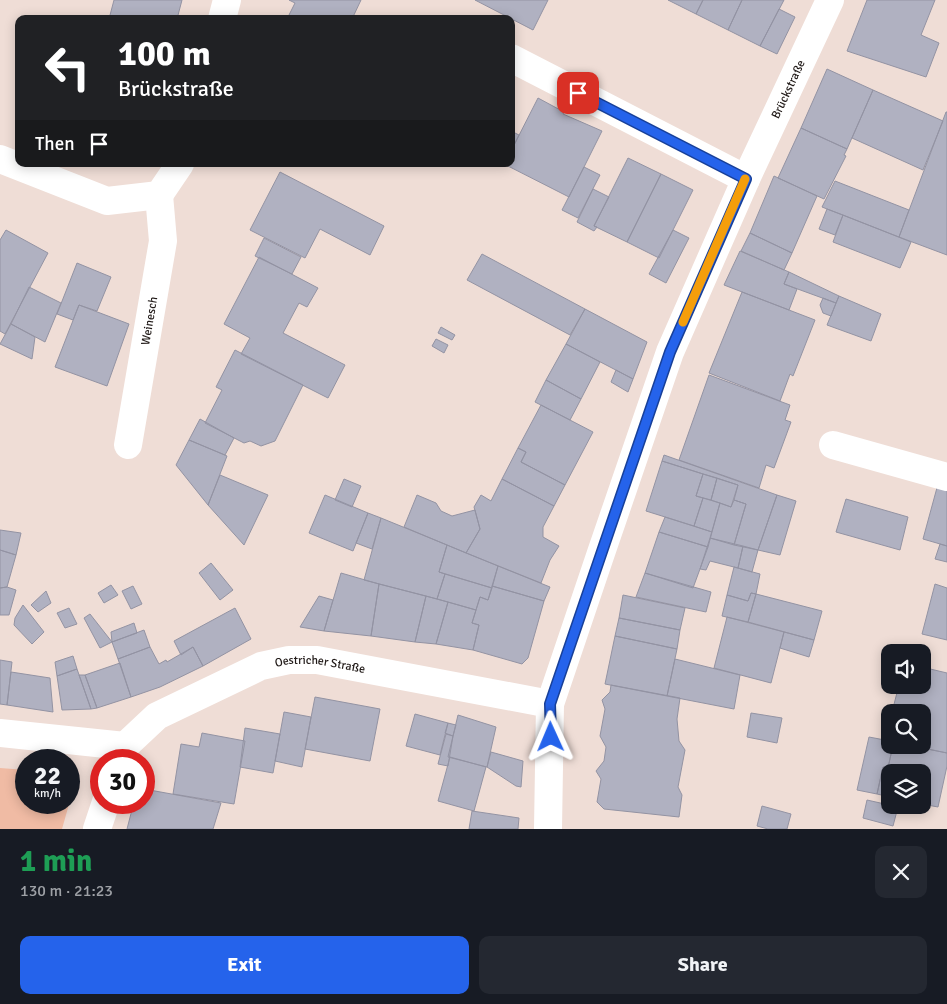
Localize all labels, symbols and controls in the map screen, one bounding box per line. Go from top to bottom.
text: 100 m [118,32,211,75]
icon: left [35,35,100,100]
street label: Brückstraße [768,57,808,121]
pin [557,72,599,114]
text: Brückstraße [118,75,234,102]
icon: arrive [564,79,592,107]
icon: arrive [85,130,113,158]
text: Then [35,132,75,156]
street label: Weinesch [138,295,161,346]
map controls [881,644,931,814]
button: sound [881,644,931,694]
street label: Oestricher Straße [273,653,367,676]
button: search [881,704,931,754]
position arrow [524,710,576,762]
speed limit sign: 30 [90,749,155,814]
text: 22 [34,760,61,791]
button: layers [881,764,931,814]
text: km/h [34,786,61,801]
text: 1 min [20,843,92,880]
button: close [875,846,927,898]
text: 130 m · 21:23 [20,881,113,901]
button: Exit [20,936,469,994]
button: Share [479,936,927,994]

